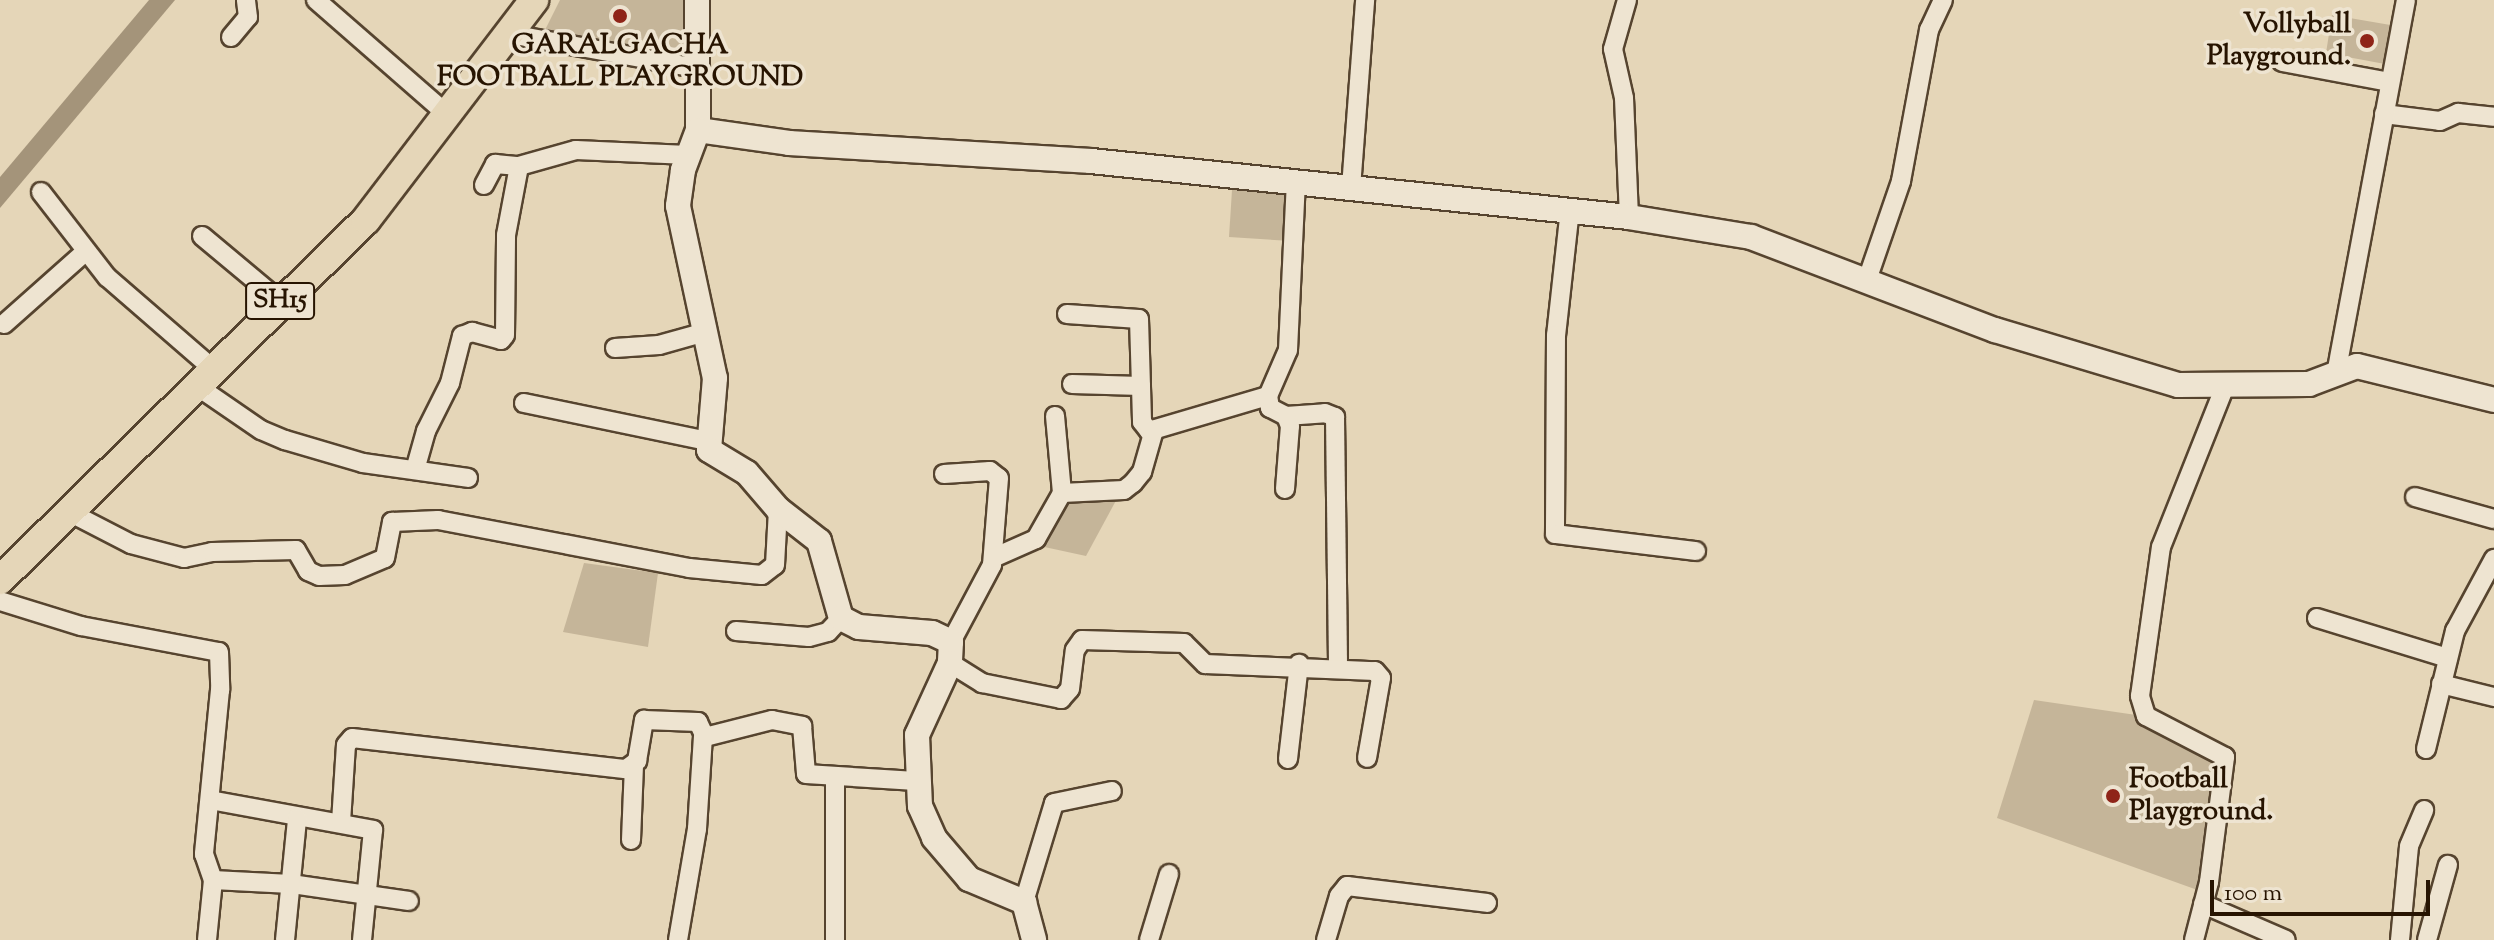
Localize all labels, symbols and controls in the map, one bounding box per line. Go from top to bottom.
marker: GARALGACHA FOOTBALL PLAYGROUND [611,7,629,25]
place label: Vollyball Playground. [2207,8,2351,74]
place label: GARALGACHA FOOTBALL PLAYGROUND [437,29,803,95]
marker: Vollyball Playground. [2358,32,2376,50]
road number: SH15 [244,279,316,323]
place label: Football Playground. [2129,763,2273,829]
marker: Football Playground. [2104,787,2122,805]
scale bar [2214,864,2434,914]
text: 100 m [2224,877,2282,911]

